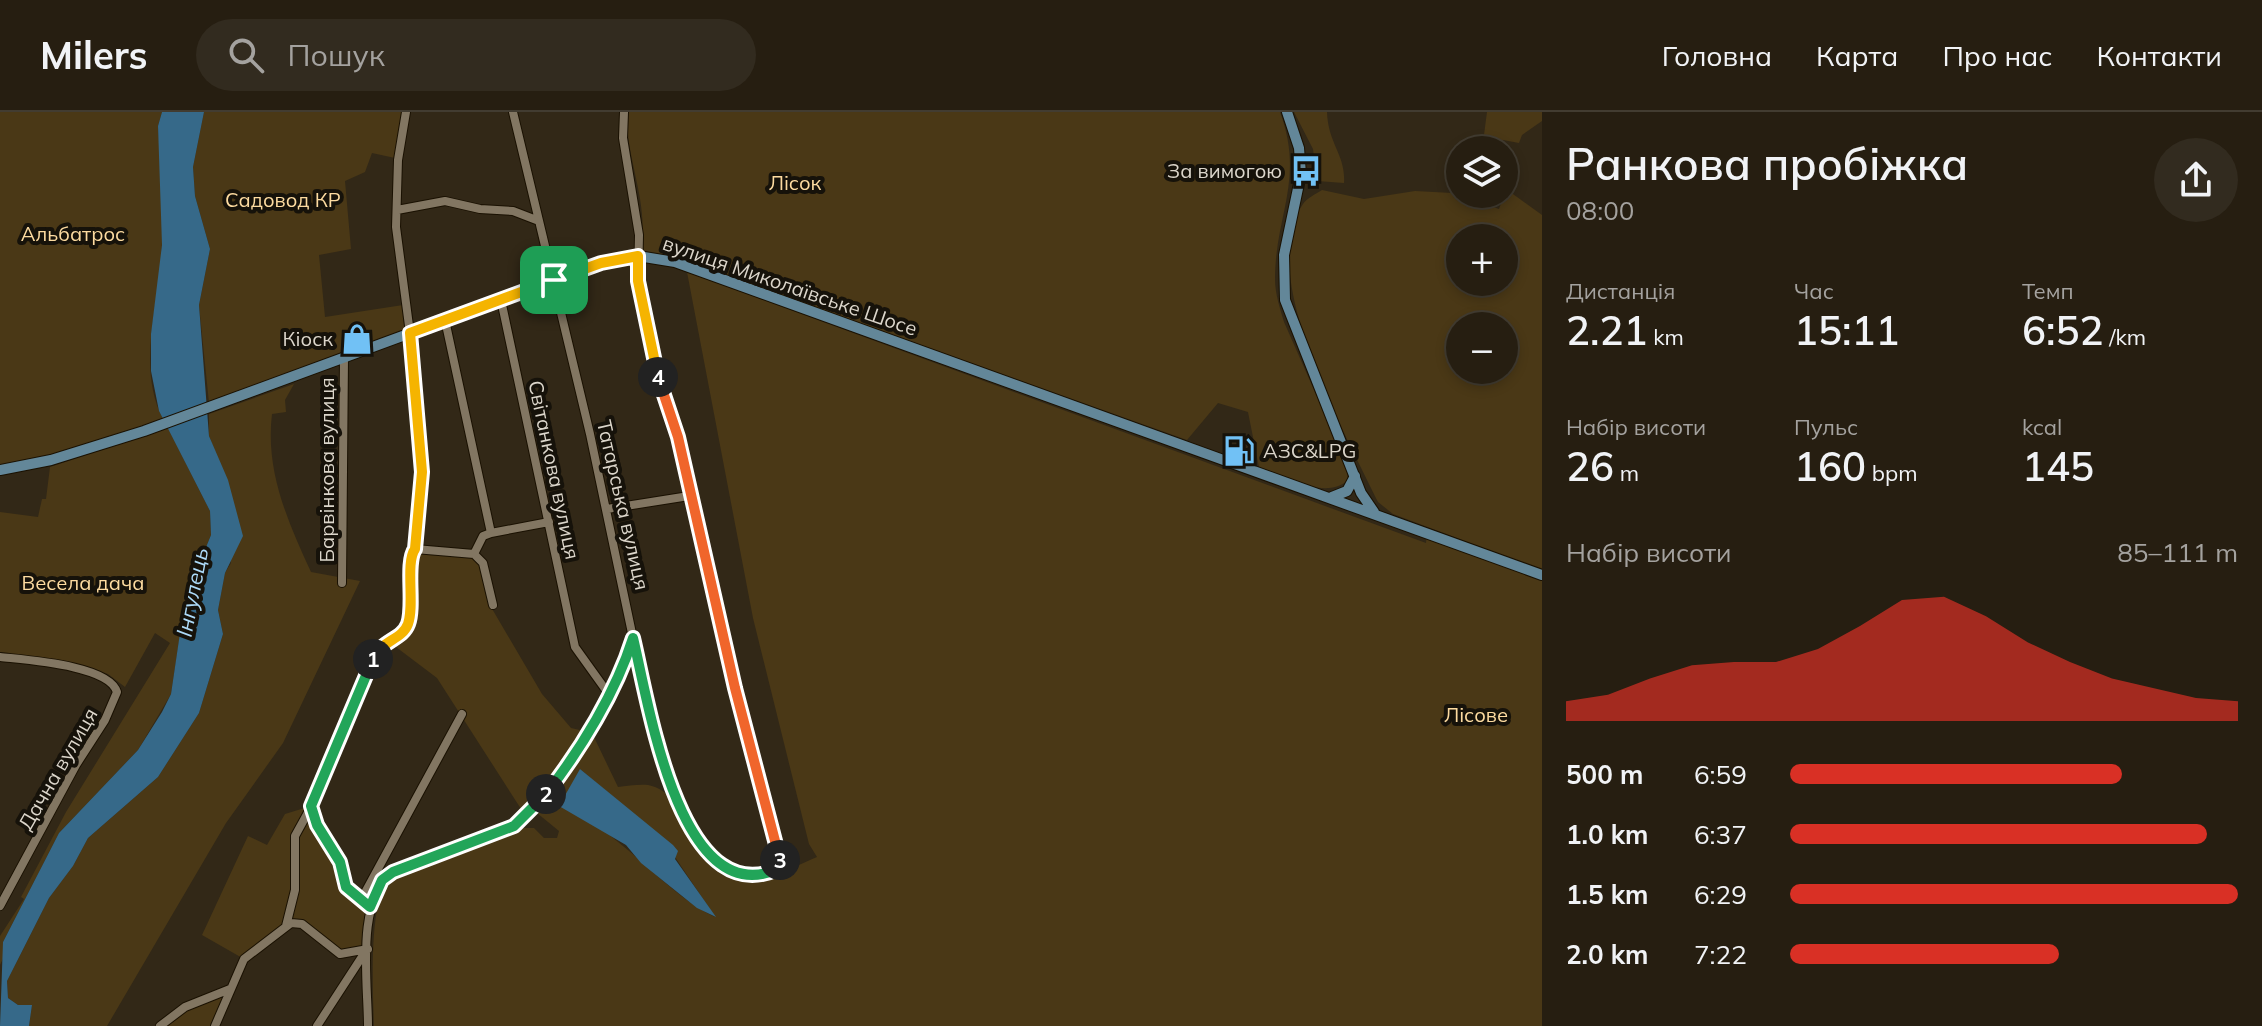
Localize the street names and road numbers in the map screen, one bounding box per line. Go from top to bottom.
street label: вулиця Миколаївське Шосе [660,230,921,341]
street label: Барвінкова вулиця [314,377,339,563]
street label: Світанкова вулиця [523,378,586,562]
street label: Татарська вулиця [592,417,655,592]
street label: Дачна вулиця [12,703,103,834]

